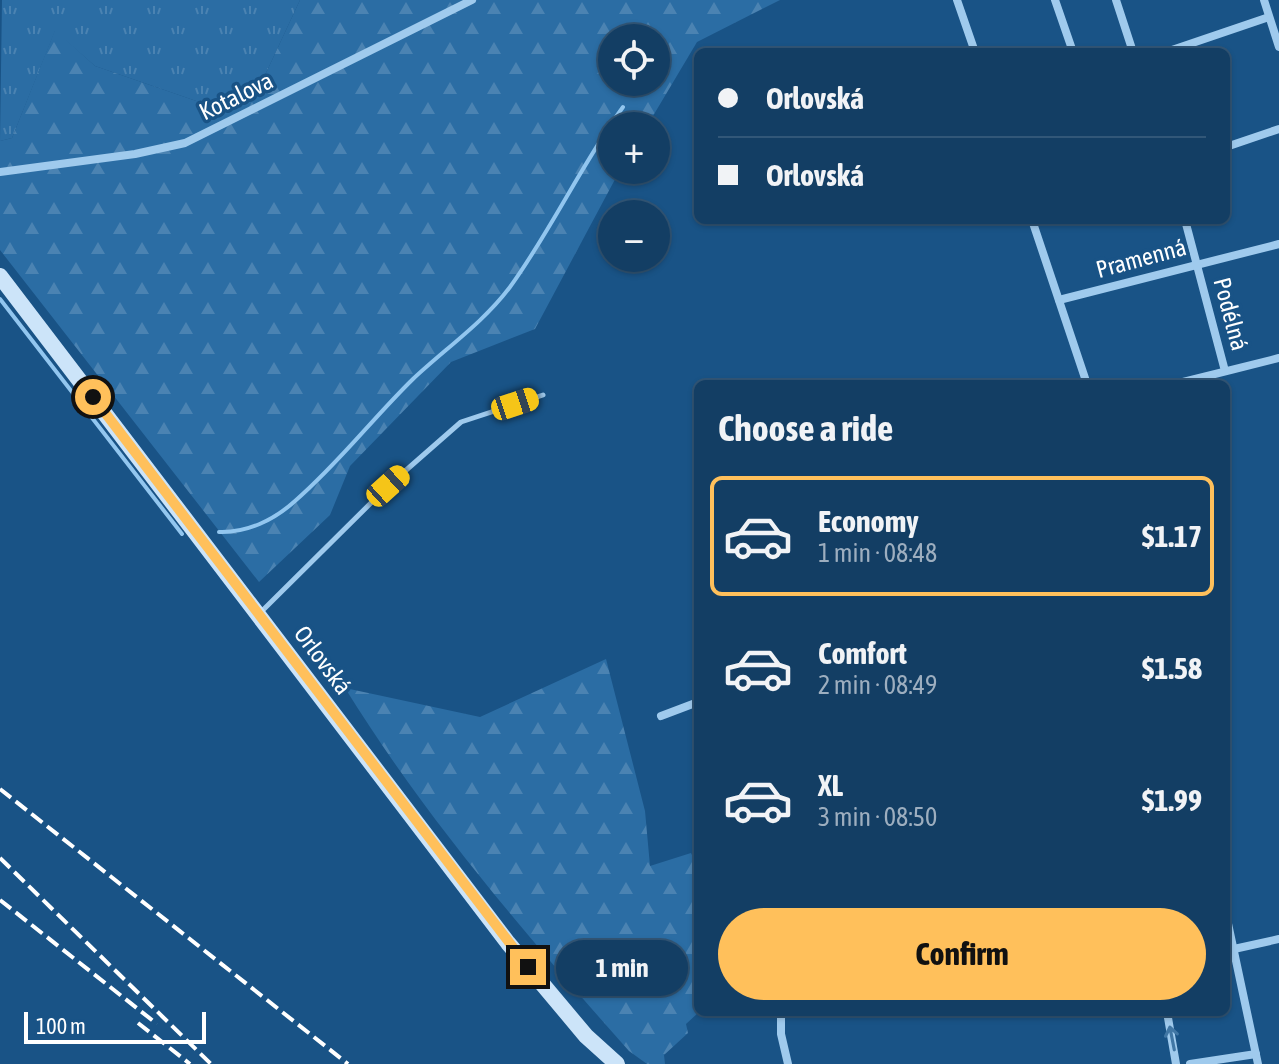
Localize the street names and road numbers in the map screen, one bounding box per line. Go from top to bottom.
street label: Kotalova [195,67,277,125]
street label: Pramenná [1093,233,1189,283]
street label: Podélná [1208,275,1254,353]
street label: Orlovská [289,621,357,699]

